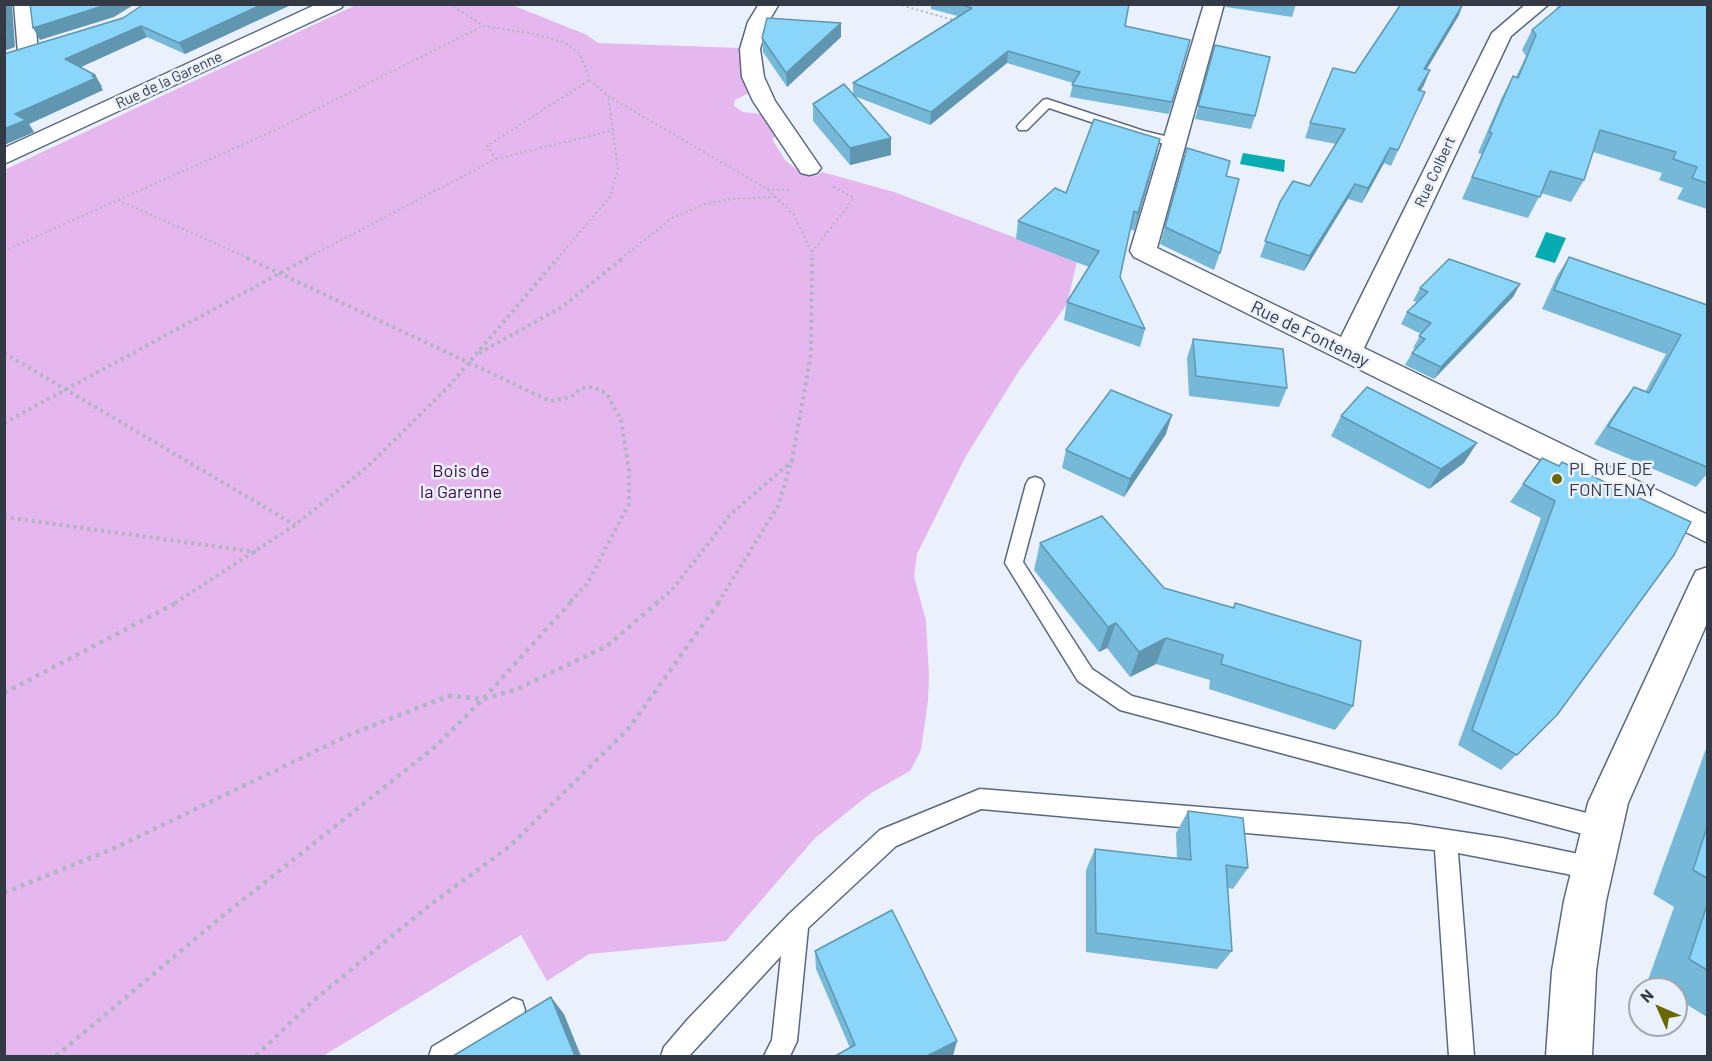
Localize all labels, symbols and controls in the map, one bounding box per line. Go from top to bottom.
street label: Rue de la Garenne [113,47,225,113]
street label: Rue Colbert [1411,134,1459,210]
street label: Rue de Fontenay [1247,296,1373,372]
place label: PL RUE DE FONTENAY [1569,458,1656,500]
park label: Bois de la Garenne [420,460,502,502]
marker: PL RUE DE FONTENAY [1550,472,1564,486]
north arrow [1628,977,1688,1037]
text: N [1636,985,1657,1006]

